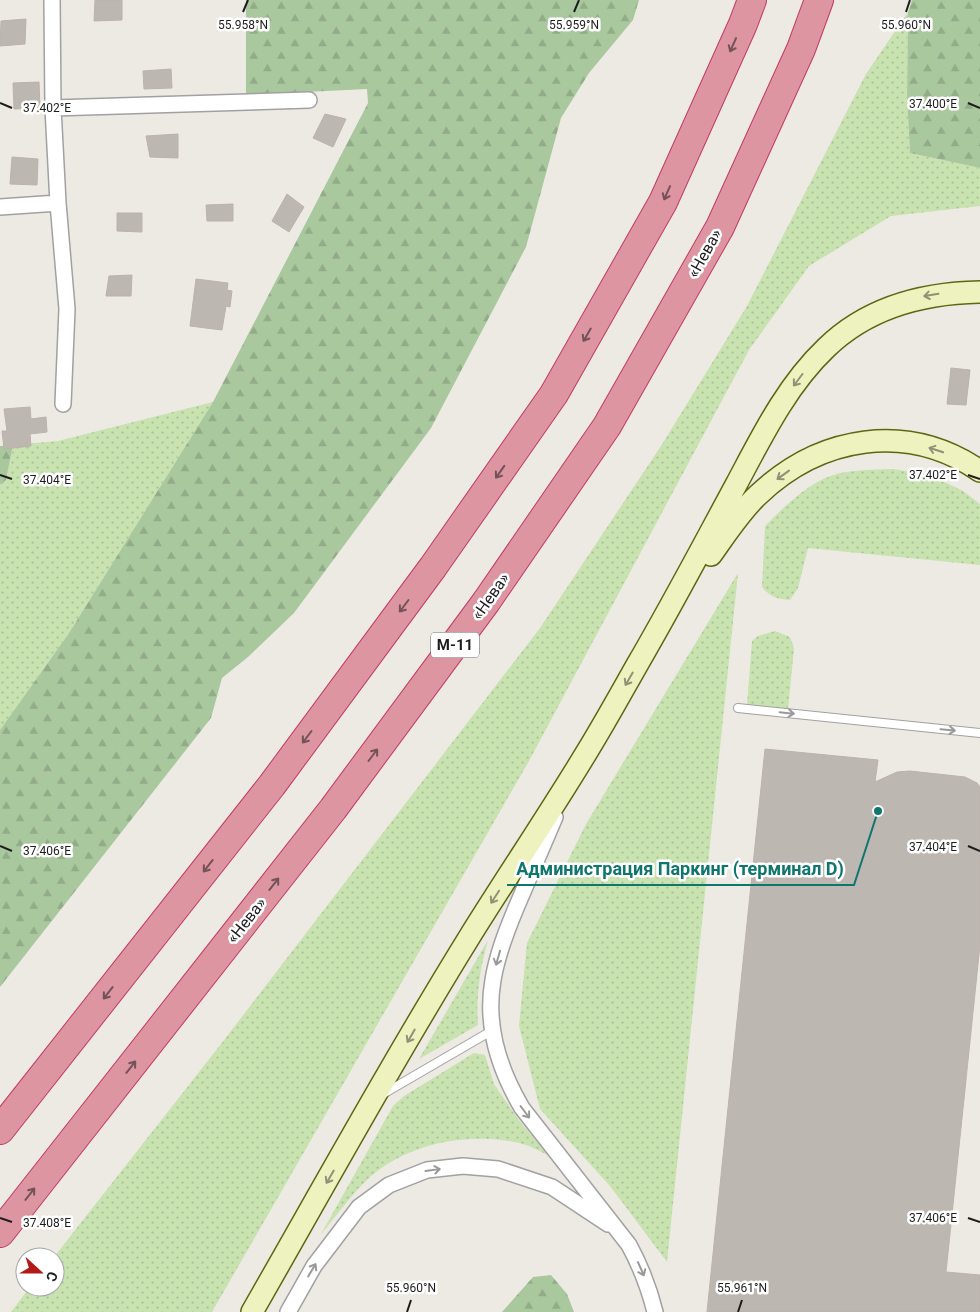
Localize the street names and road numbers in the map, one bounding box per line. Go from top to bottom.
street label: «Нева» [683,226,726,281]
street label: «Нева» [467,569,513,623]
road number: М-11 [431,632,479,658]
street label: «Нева» [223,894,270,947]

